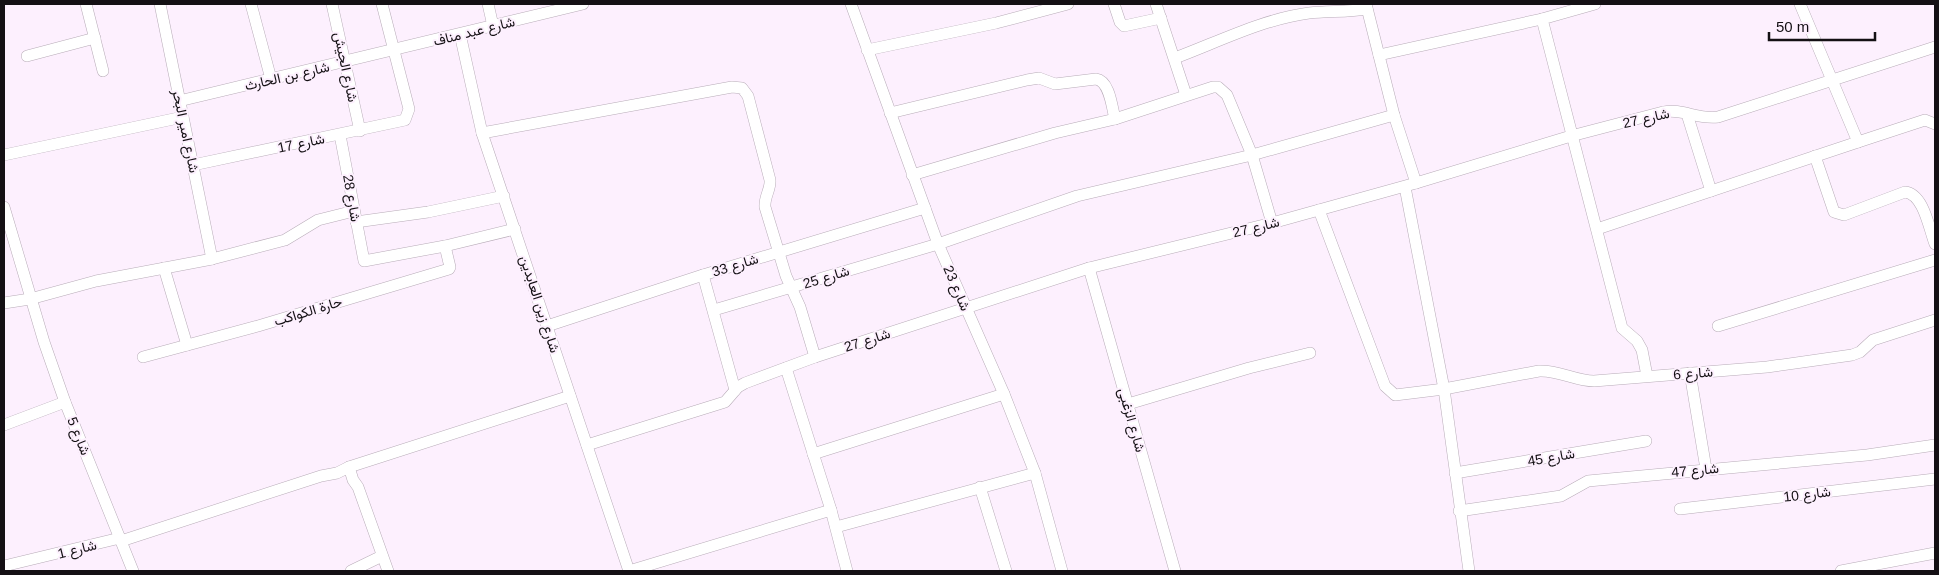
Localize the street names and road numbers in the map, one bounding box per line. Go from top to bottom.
street label: شارع عبد مناف [432,13,517,52]
street label: شارع الجيش [328,30,361,104]
street label: شارع بن الحارث [243,58,332,96]
street label: شارع امير البحر [166,87,203,175]
street label: شارع 27 [1621,105,1672,134]
street label: شارع 17 [276,130,327,159]
street label: شارع 28 [337,173,364,223]
street label: شارع 27 [1231,213,1282,243]
street label: شارع 33 [710,250,761,282]
street label: شارع زين العابدين [514,253,563,355]
street label: شارع 25 [801,262,852,294]
street label: شارع 23 [938,263,974,314]
street label: حارة الكواكب [272,293,344,330]
street label: شارع 27 [842,325,893,358]
street label: شارع 6 [1673,364,1714,385]
street label: شارع الزغبى [1112,386,1149,455]
street label: شارع 5 [61,415,94,459]
street label: شارع 45 [1526,445,1576,472]
street label: شارع 47 [1671,460,1720,483]
street label: شارع 10 [1782,483,1832,508]
street label: شارع 1 [56,536,99,564]

